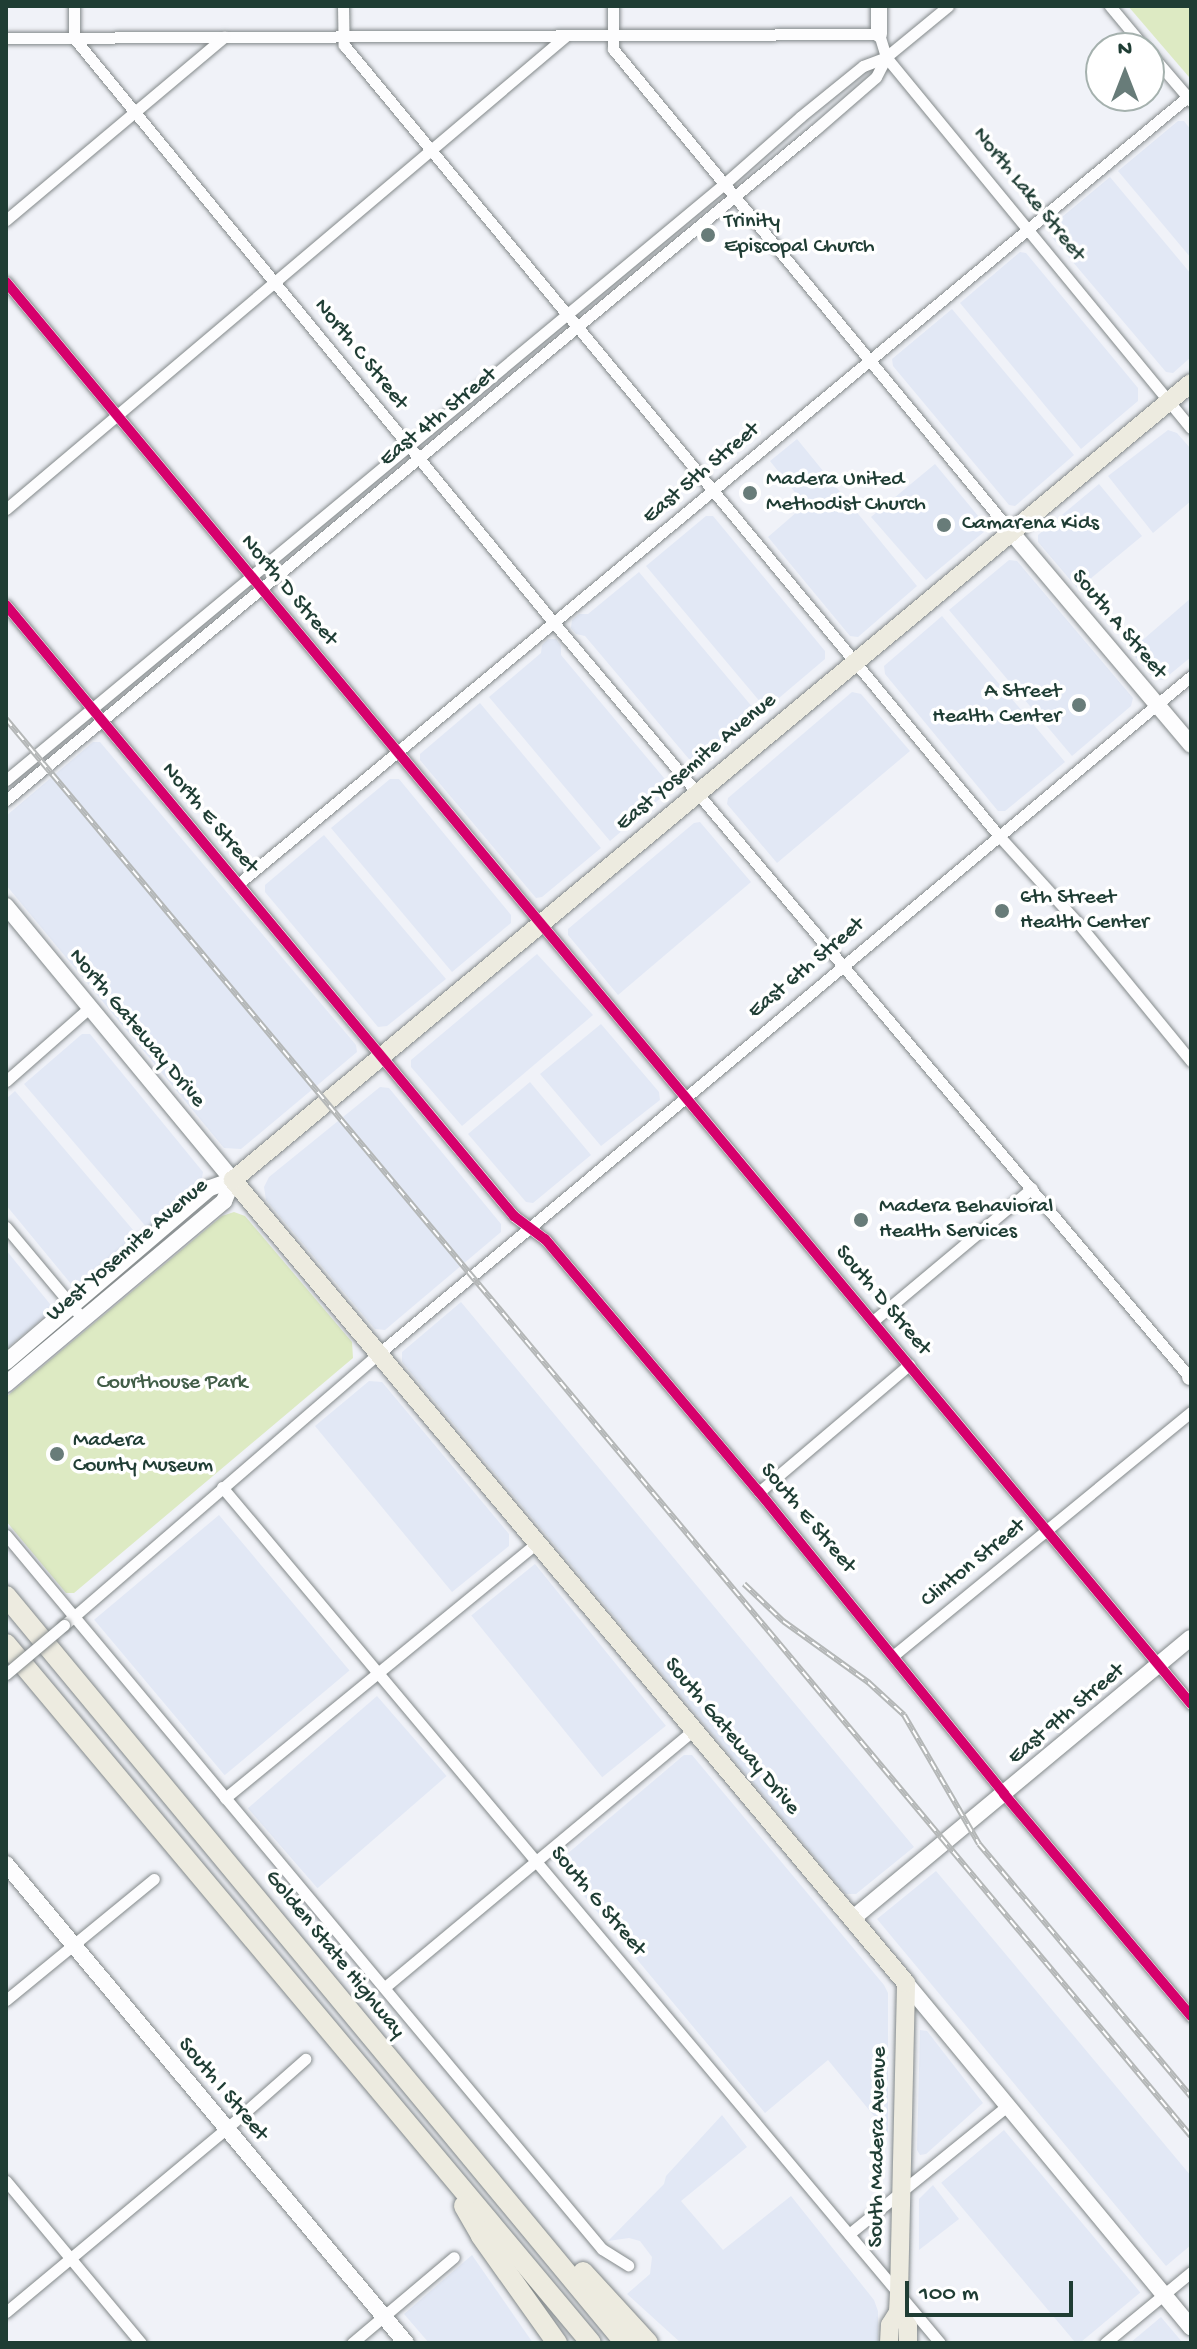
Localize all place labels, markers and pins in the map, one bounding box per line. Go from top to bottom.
place label: Trinity Episcopal Church [724,209,875,260]
marker: Trinity Episcopal Church [699,226,717,244]
place label: Madera United Methodist Church [766,467,926,518]
marker: Madera United Methodist Church [741,484,759,502]
place label: Camarena Kids [962,512,1099,538]
marker: Camarena Kids [933,514,955,536]
place label: A Street Health Center [932,679,1061,730]
marker: A Street Health Center [1068,694,1090,716]
place label: 6th Street Health Center [1020,885,1149,936]
marker: 6th Street Health Center [991,900,1013,922]
place label: Madera Behavioral Health Services [879,1194,1053,1246]
marker: Madera Behavioral Health Services [850,1209,872,1231]
place label: Madera County Museum [73,1428,213,1480]
marker: Madera County Museum [48,1445,66,1463]

